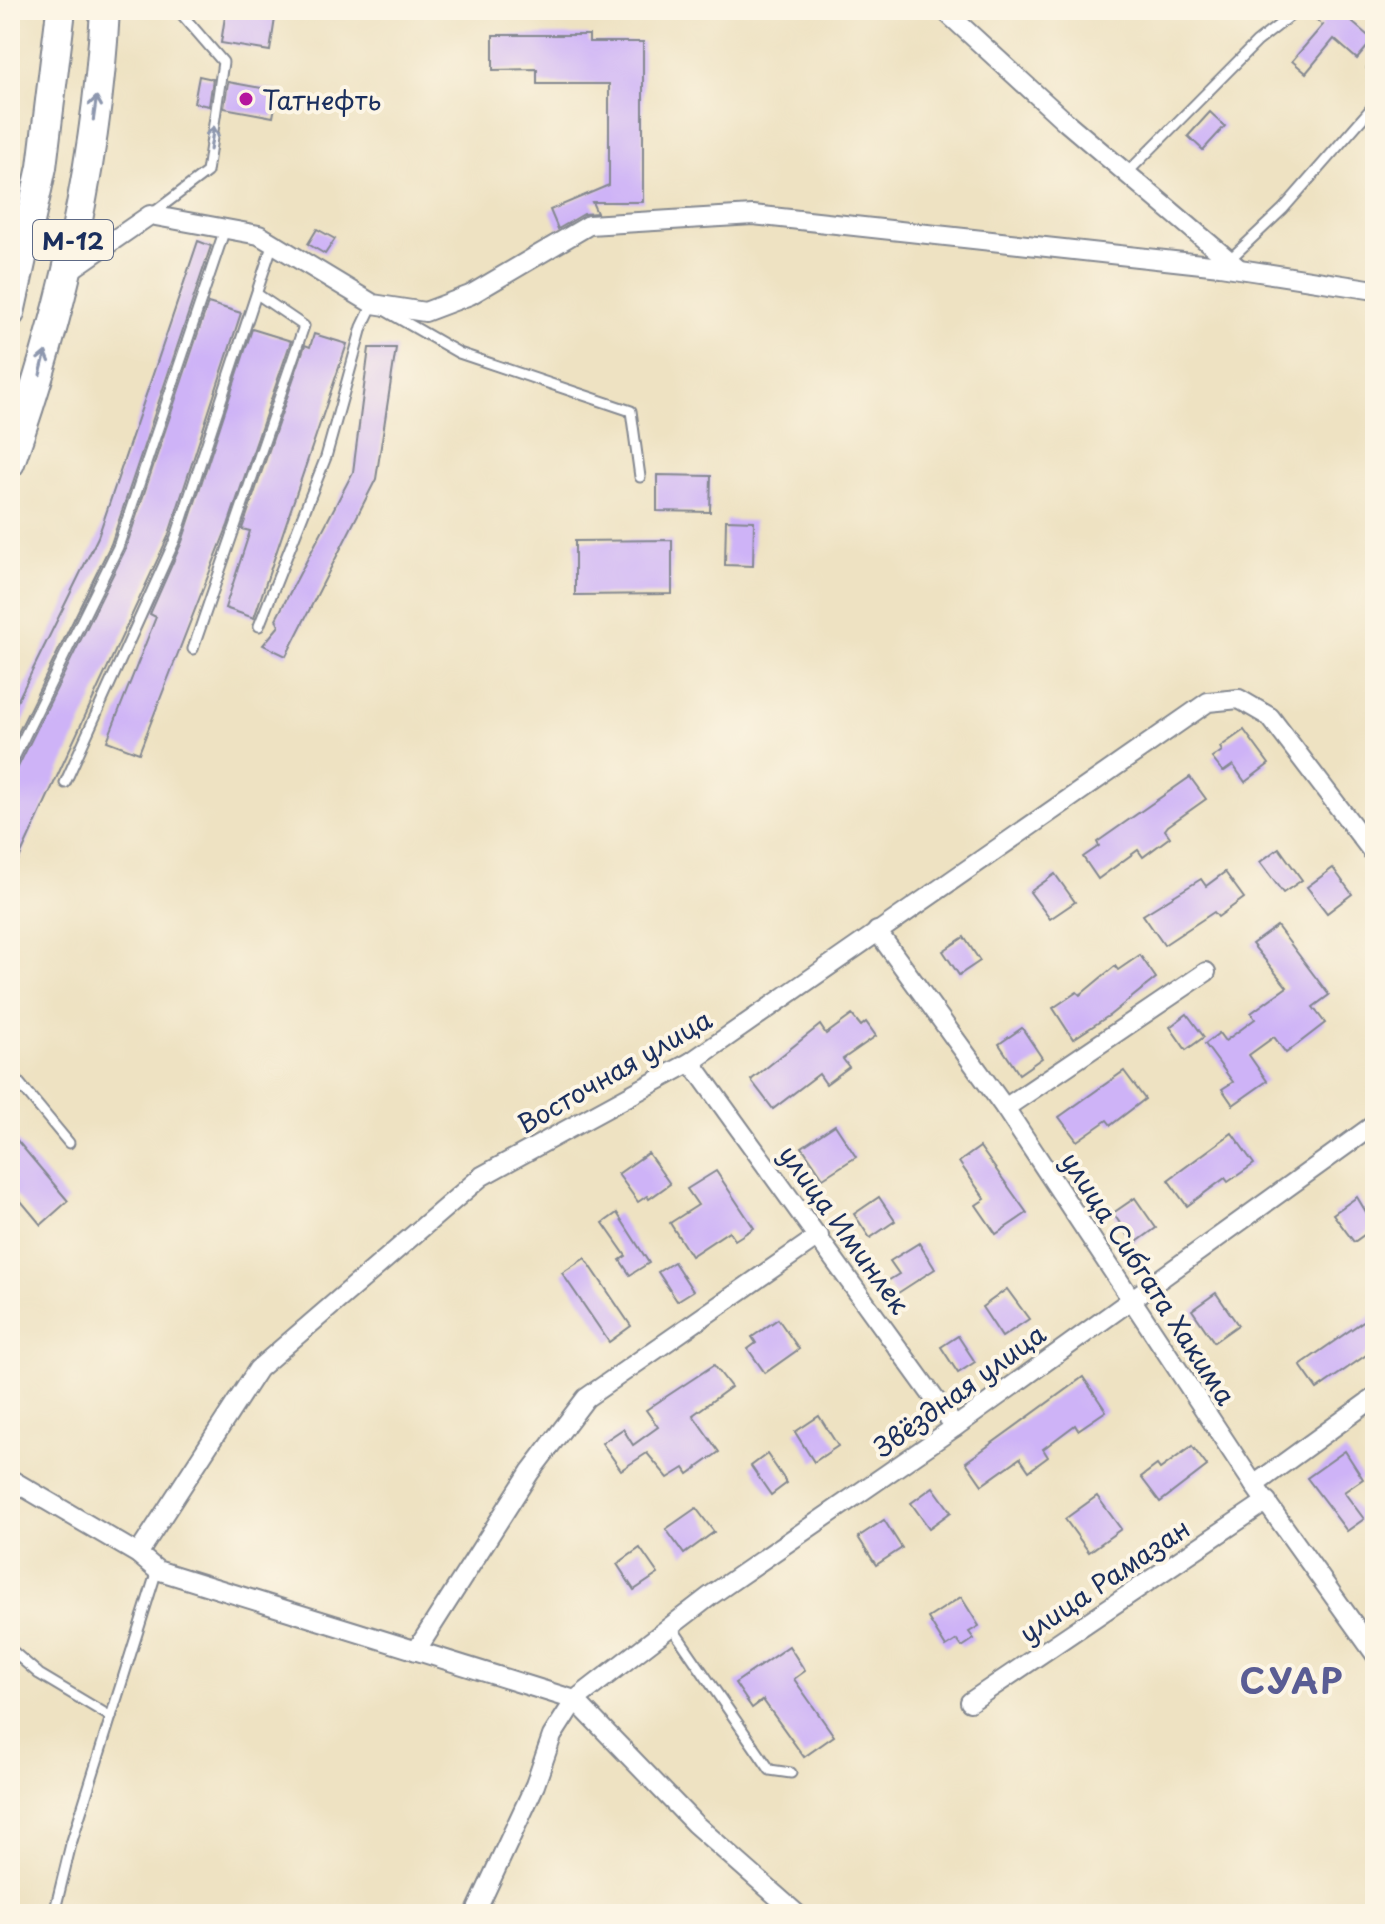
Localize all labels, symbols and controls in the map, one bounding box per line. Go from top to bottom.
place label: Татнефть [262,80,381,119]
marker: Татнефть [237,90,255,108]
one-way arrow [88,96,103,121]
one-way arrow [205,126,220,151]
road number: М-12 [33,220,113,260]
one-way arrow [36,350,51,376]
street label: Восточная улица [509,999,719,1143]
street label: улица Иминлек [770,1136,920,1322]
street label: улица Сибгата Хакима [1052,1144,1246,1413]
street label: Звёздная улица [865,1314,1054,1466]
street label: улица Рамазан [1011,1508,1197,1652]
district label: СУАР [1240,1654,1344,1706]

